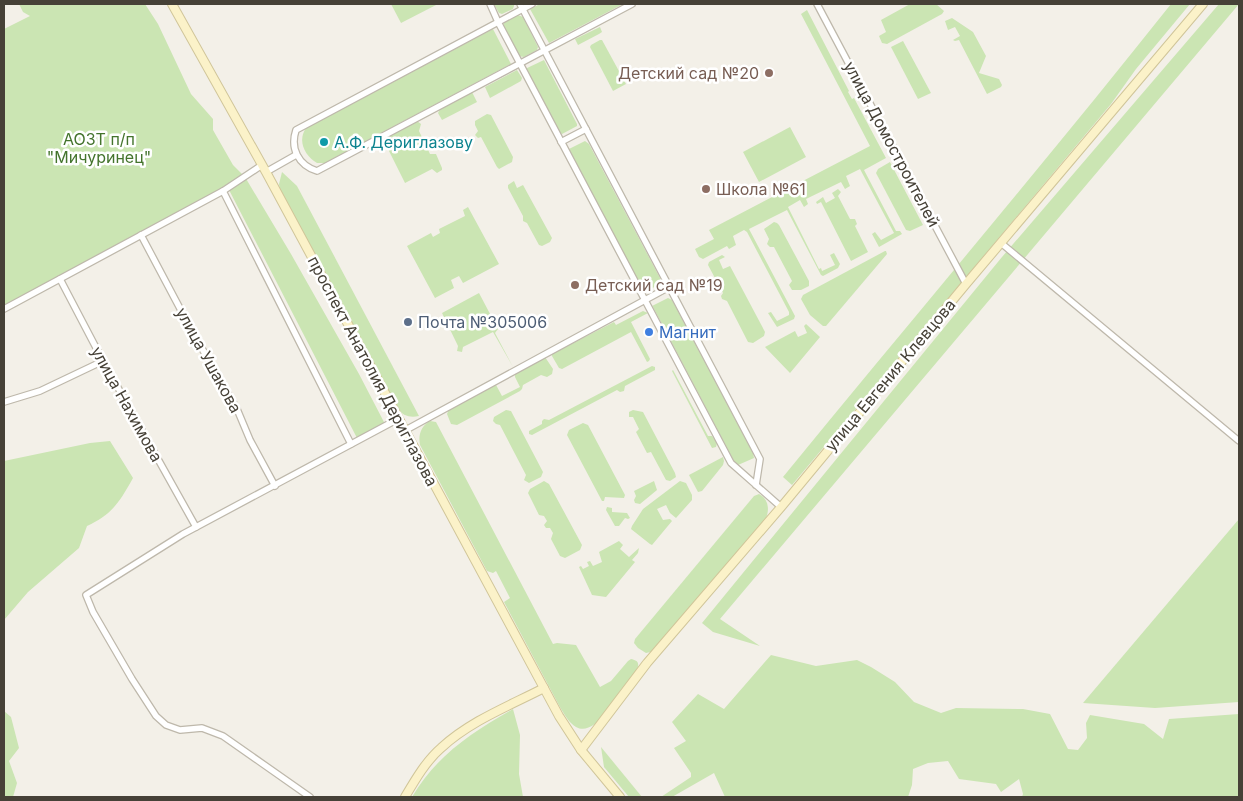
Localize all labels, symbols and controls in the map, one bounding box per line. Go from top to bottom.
street label: улица Домостроителей [840,58,944,230]
place label: Детский сад №20 [618,63,759,83]
marker: Детский сад №20 [763,67,775,79]
park label: АОЗТ п/п "Мичуринец" [47,129,151,167]
place label: А.Ф. Дериглазову [334,132,473,152]
marker: А.Ф. Дериглазову [318,136,330,148]
place label: Школа №61 [716,179,806,199]
marker: Школа №61 [700,183,712,195]
street label: проспект Анатолия Дериглазова [304,252,442,490]
place label: Детский сад №19 [585,275,723,295]
marker: Детский сад №19 [569,279,581,291]
street label: улица Евгения Клевцова [820,295,960,455]
street label: улица Ушакова [172,304,246,416]
place label: Почта №305006 [418,312,547,332]
marker: Почта №305006 [402,316,414,328]
place label: Магнит [659,322,717,342]
marker: Магнит [643,326,655,338]
street label: улица Нахимова [87,343,167,465]

